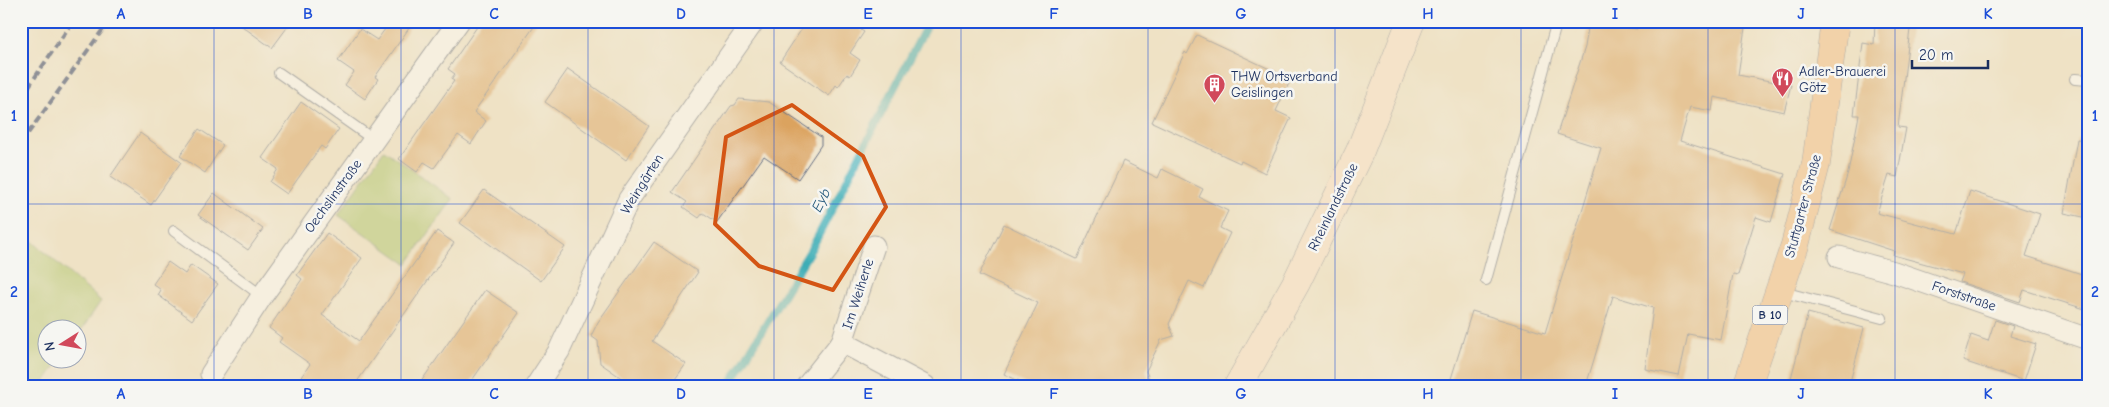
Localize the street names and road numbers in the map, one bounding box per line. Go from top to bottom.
street label: Weingärten [617,151,667,217]
street label: Stuttgarter Straße [1781,153,1825,259]
street label: Oechslinstraße [301,156,365,236]
street label: Rheinlandstraße [1304,160,1362,254]
street label: Im Weiherle [839,257,877,331]
street label: Forststraße [1930,277,1998,315]
road number: B 10 [1752,306,1788,324]

